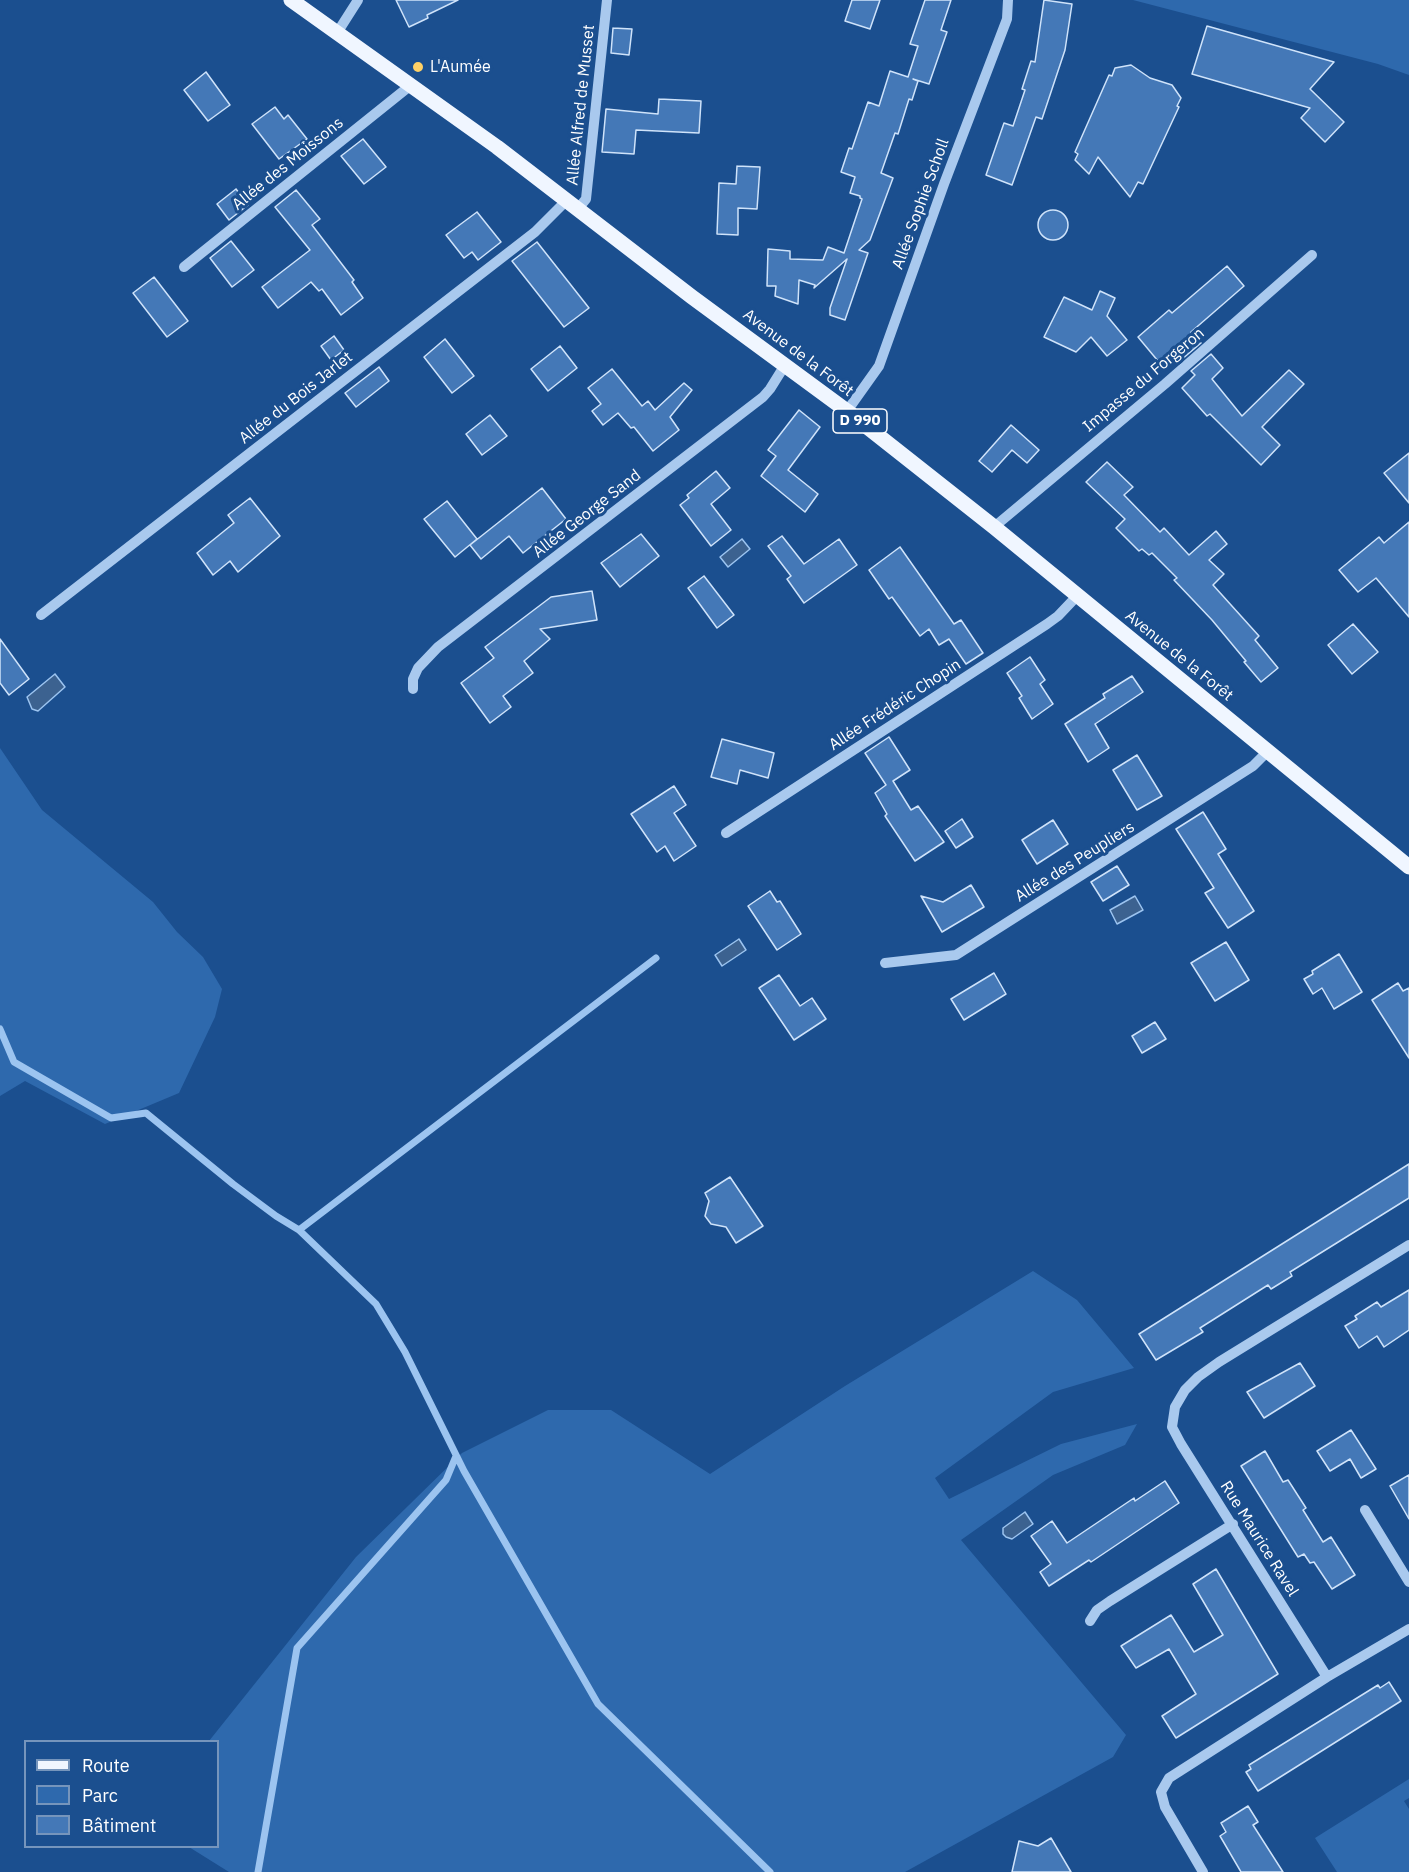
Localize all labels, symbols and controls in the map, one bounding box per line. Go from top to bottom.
street label: Allée Alfred de Musset [563,24,599,186]
place label: L'Aumée [430,57,491,77]
marker: L'Aumée [411,60,425,74]
street label: Allée des Moissons [229,113,347,215]
street label: Allée Sophie Scholl [888,136,954,272]
street label: Avenue de la Forêt [739,305,857,401]
street label: Impasse du Forgeron [1079,324,1209,436]
street label: Allée du Bois Jarlet [235,348,357,448]
road number: D 990 [833,409,887,433]
street label: Allée George Sand [529,466,645,562]
street label: Avenue de la Forêt [1121,607,1237,705]
street label: Allée Frédéric Chopin [825,655,965,755]
street label: Allée des Peupliers [1012,818,1138,906]
street label: Rue Maurice Ravel [1216,1478,1302,1600]
legend [24,1740,219,1848]
text: Route [82,1754,130,1777]
text: Parc [82,1784,118,1807]
text: Bâtiment [82,1814,156,1837]

